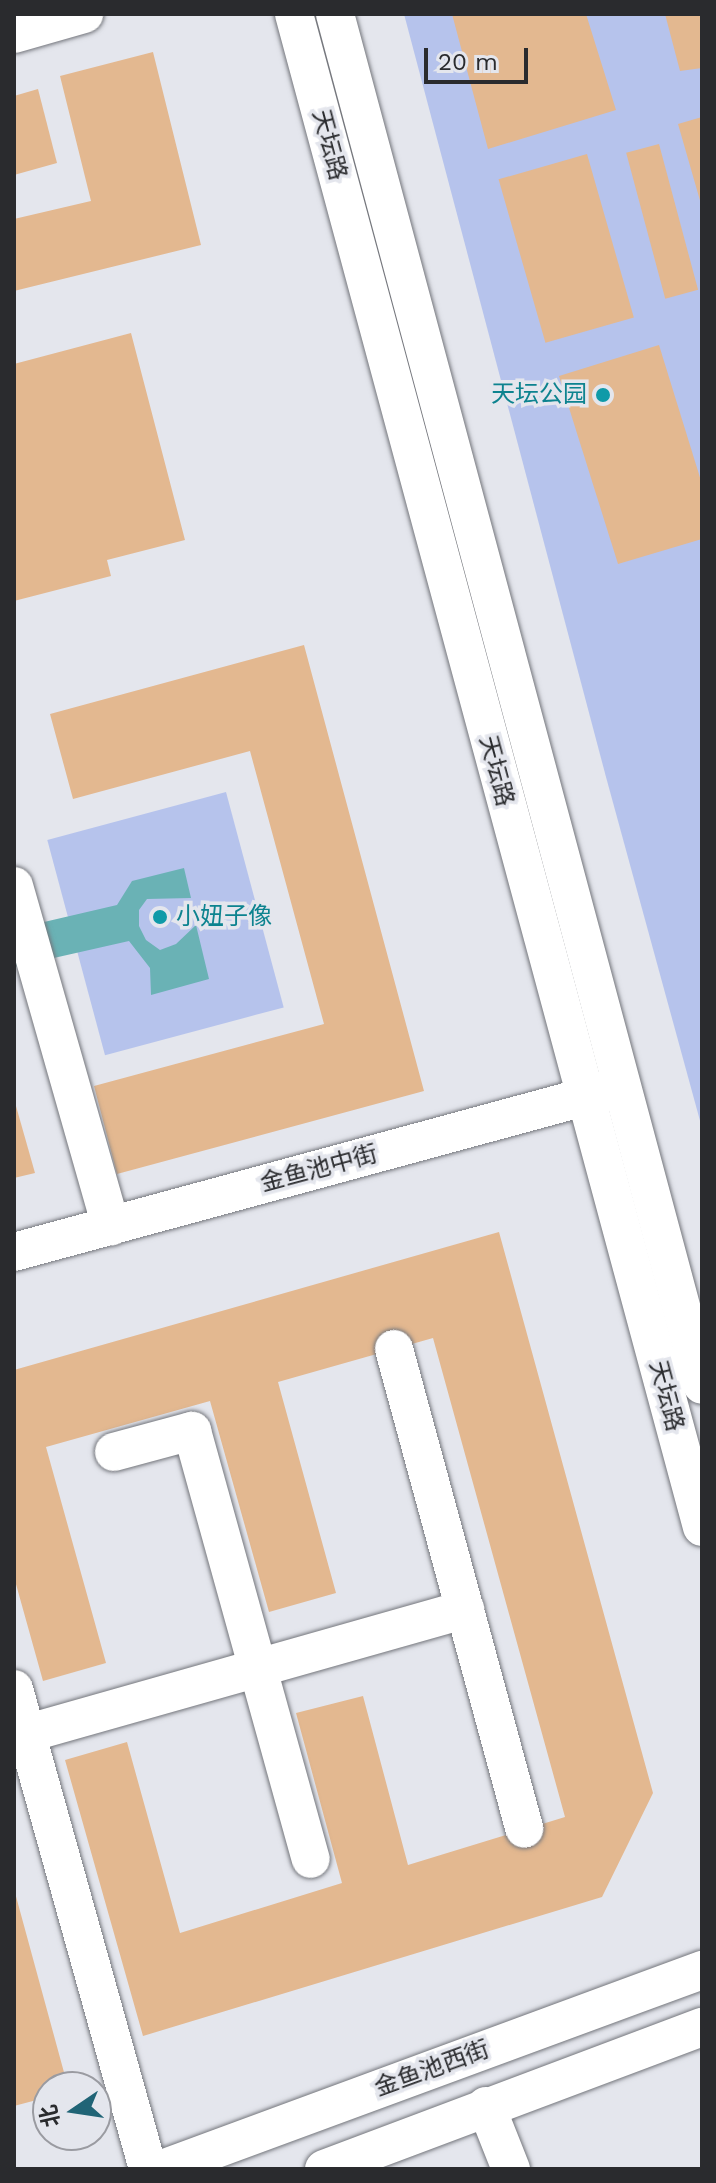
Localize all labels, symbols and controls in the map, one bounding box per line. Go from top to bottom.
scale bar [428,32,532,82]
text: 20 m [438,48,498,76]
street label: 天坛路 [306,106,352,184]
place label: 天坛公园 [491,381,587,409]
marker: 天坛公园 [594,386,612,404]
street label: 天坛路 [473,732,519,810]
place label: 小妞子像 [176,903,272,931]
marker: 小妞子像 [151,908,169,926]
street label: 金鱼池中街 [257,1140,381,1198]
street label: 天坛路 [643,1357,689,1435]
street label: 金鱼池西街 [371,2035,493,2103]
north arrow [32,2071,112,2151]
text: 北 [35,2103,65,2130]

